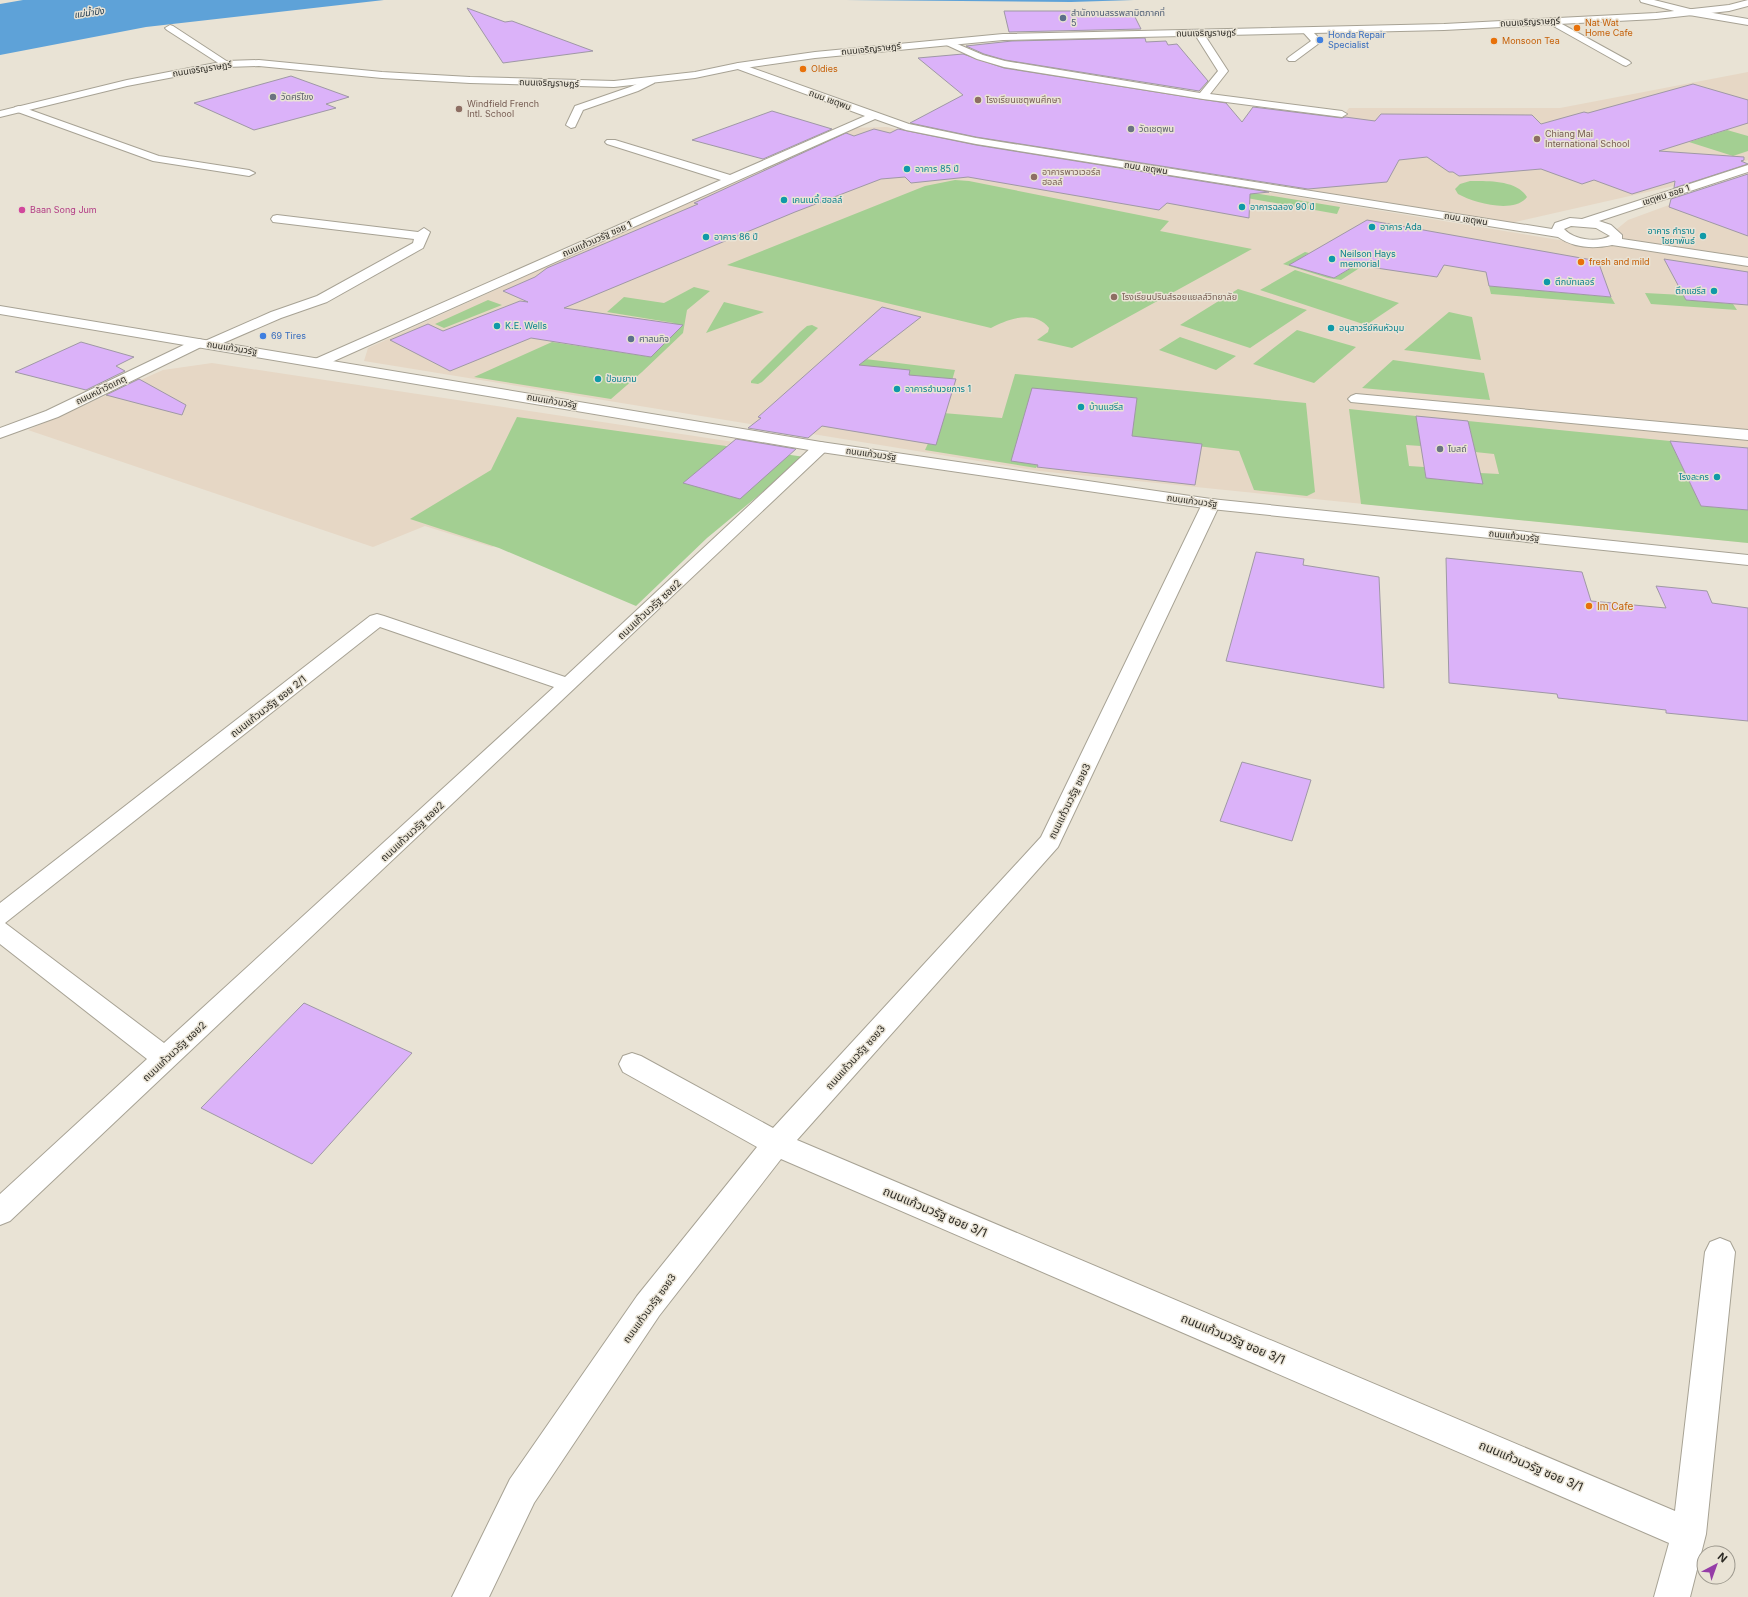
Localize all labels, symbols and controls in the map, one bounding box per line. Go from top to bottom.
water label: แม่น้ำปิง [73,4,106,20]
place label: สำนักงานสรรพสามิตภาคที่ 5 [1071,6,1165,28]
marker: สำนักงานสรรพสามิตภาคที่ 5 [1058,13,1068,23]
street label: ถนนเจริญราษฎร์ [1500,14,1561,29]
place label: Nat Wat Home Cafe [1585,17,1633,38]
marker: Nat Wat Home Cafe [1572,23,1582,33]
street label: ถนนเจริญราษฎร์ [1176,26,1237,39]
place label: Honda Repair Specialist [1328,29,1386,50]
marker: Honda Repair Specialist [1315,35,1325,45]
place label: Monsoon Tea [1502,35,1560,46]
marker: Monsoon Tea [1489,36,1499,46]
street label: ถนนเจริญราษฎร์ [841,40,902,57]
street label: ถนนเจริญราษฎร์ [172,58,233,79]
place label: Oldies [811,63,838,74]
marker: Oldies [798,64,808,74]
street label: ถนนเจริญราษฎร์ [519,76,580,89]
street label: ถนน เชตุพน [808,87,853,112]
place label: วัดศรีโขง [281,91,314,102]
marker: วัดศรีโขง [268,92,278,102]
place label: โรงเรียนเชตุพนศึกษา [986,94,1061,105]
marker: โรงเรียนเชตุพนศึกษา [973,95,983,105]
place label: Windfield French Intl. School [467,98,539,119]
marker: Windfield French Intl. School [454,104,464,114]
place label: วัดเชตุพน [1139,123,1174,134]
marker: วัดเชตุพน [1126,124,1136,134]
place label: Chiang Mai International School [1545,128,1630,149]
marker: Chiang Mai International School [1532,134,1542,144]
street label: ถนน เชตุพน [1123,159,1169,176]
place label: อาคาร 85 ปี [915,163,959,174]
marker: อาคาร 85 ปี [902,164,912,174]
place label: อาคารพาวเวอร์ส ฮอลล์ [1042,166,1100,187]
marker: อาคารพาวเวอร์ส ฮอลล์ [1029,172,1039,182]
street label: เชตุพน ซอย 1 [1641,182,1691,207]
place label: เคนเนดี้ ฮอลล์ [792,193,842,205]
marker: เคนเนดี้ ฮอลล์ [779,195,789,205]
place label: อาคารฉลอง 90 ปี [1250,201,1315,212]
marker: อาคารฉลอง 90 ปี [1237,202,1247,212]
place label: Baan Song Jum [30,204,97,215]
marker: Baan Song Jum [17,205,27,215]
street label: ถนน เชตุพน [1443,210,1489,227]
street label: ถนนแก้วนวรัฐ ซอย 1 [560,218,633,259]
place label: อาคาร Ada [1380,221,1422,232]
marker: อาคาร Ada [1367,222,1377,232]
place label: อาคาร กำราบ ไชยาพันธ์ [1648,225,1695,246]
place label: อาคาร 86 ปี [714,231,758,242]
marker: อาคาร กำราบ ไชยาพันธ์ [1698,231,1708,241]
marker: อาคาร 86 ปี [701,232,711,242]
place label: Neilson Hays memorial [1340,248,1396,269]
marker: Neilson Hays memorial [1327,254,1337,264]
place label: fresh and mild [1589,256,1650,267]
marker: fresh and mild [1576,257,1586,267]
place label: ตึกบัทเลอร์ [1555,276,1595,287]
marker: ตึกบัทเลอร์ [1542,277,1552,287]
place label: ตึกแฮรีส [1675,285,1706,296]
marker: ตึกแฮรีส [1709,286,1719,296]
place label: โรงเรียนปรินส์รอยแยลส์วิทยาลัย [1122,291,1237,302]
marker: โรงเรียนปรินส์รอยแยลส์วิทยาลัย [1109,292,1119,302]
place label: K.E. Wells [505,320,547,331]
marker: K.E. Wells [492,321,502,331]
place label: อนุสาวรีย์หินหัวมุม [1339,322,1404,333]
marker: อนุสาวรีย์หินหัวมุม [1326,323,1336,333]
place label: 69 Tires [271,330,306,341]
marker: 69 Tires [258,331,268,341]
place label: ศาสนกิจ [639,333,669,344]
marker: ศาสนกิจ [626,334,636,344]
street label: ถนนแก้วนวรัฐ [206,338,258,357]
street label: ถนนหน้าวัดเกตุ [74,373,128,406]
place label: ป้อมยาม [606,373,637,384]
marker: ป้อมยาม [593,374,603,384]
place label: อาคารอำนวยการ 1 [905,383,971,394]
marker: อาคารอำนวยการ 1 [892,384,902,394]
street label: ถนนแก้วนวรัฐ [526,391,578,410]
place label: บ้านแฮรีส [1089,401,1123,412]
marker: บ้านแฮรีส [1076,402,1086,412]
place label: โบสถ์ [1448,443,1467,454]
marker: โบสถ์ [1435,444,1445,454]
street label: ถนนแก้วนวรัฐ [845,445,897,462]
place label: โรงละคร [1679,471,1710,482]
marker: โรงละคร [1712,472,1722,482]
street label: ถนนแก้วนวรัฐ [1166,492,1218,509]
street label: ถนนแก้วนวรัฐ [1488,527,1540,544]
street label: ถนนแก้วนวรัฐ ซอย2 [615,577,683,641]
place label: Im Cafe [1597,600,1634,612]
marker: Im Cafe [1584,601,1594,611]
street label: ถนนแก้วนวรัฐ ซอย 2/1 [228,673,308,739]
street label: ถนนแก้วนวรัฐ ซอย3 [1046,761,1092,841]
street label: ถนนแก้วนวรัฐ ซอย2 [378,799,446,863]
street label: ถนนแก้วนวรัฐ ซอย2 [140,1019,208,1083]
street label: ถนนแก้วนวรัฐ ซอย3 [823,1022,887,1092]
street label: ถนนแก้วนวรัฐ ซอย 3/1 [881,1183,989,1240]
street label: ถนนแก้วนวรัฐ ซอย3 [620,1271,678,1345]
street label: ถนนแก้วนวรัฐ ซอย 3/1 [1179,1310,1287,1367]
street label: ถนนแก้วนวรัฐ ซอย 3/1 [1477,1437,1585,1494]
north arrow [1696,1545,1736,1585]
text: N [1715,1549,1730,1565]

